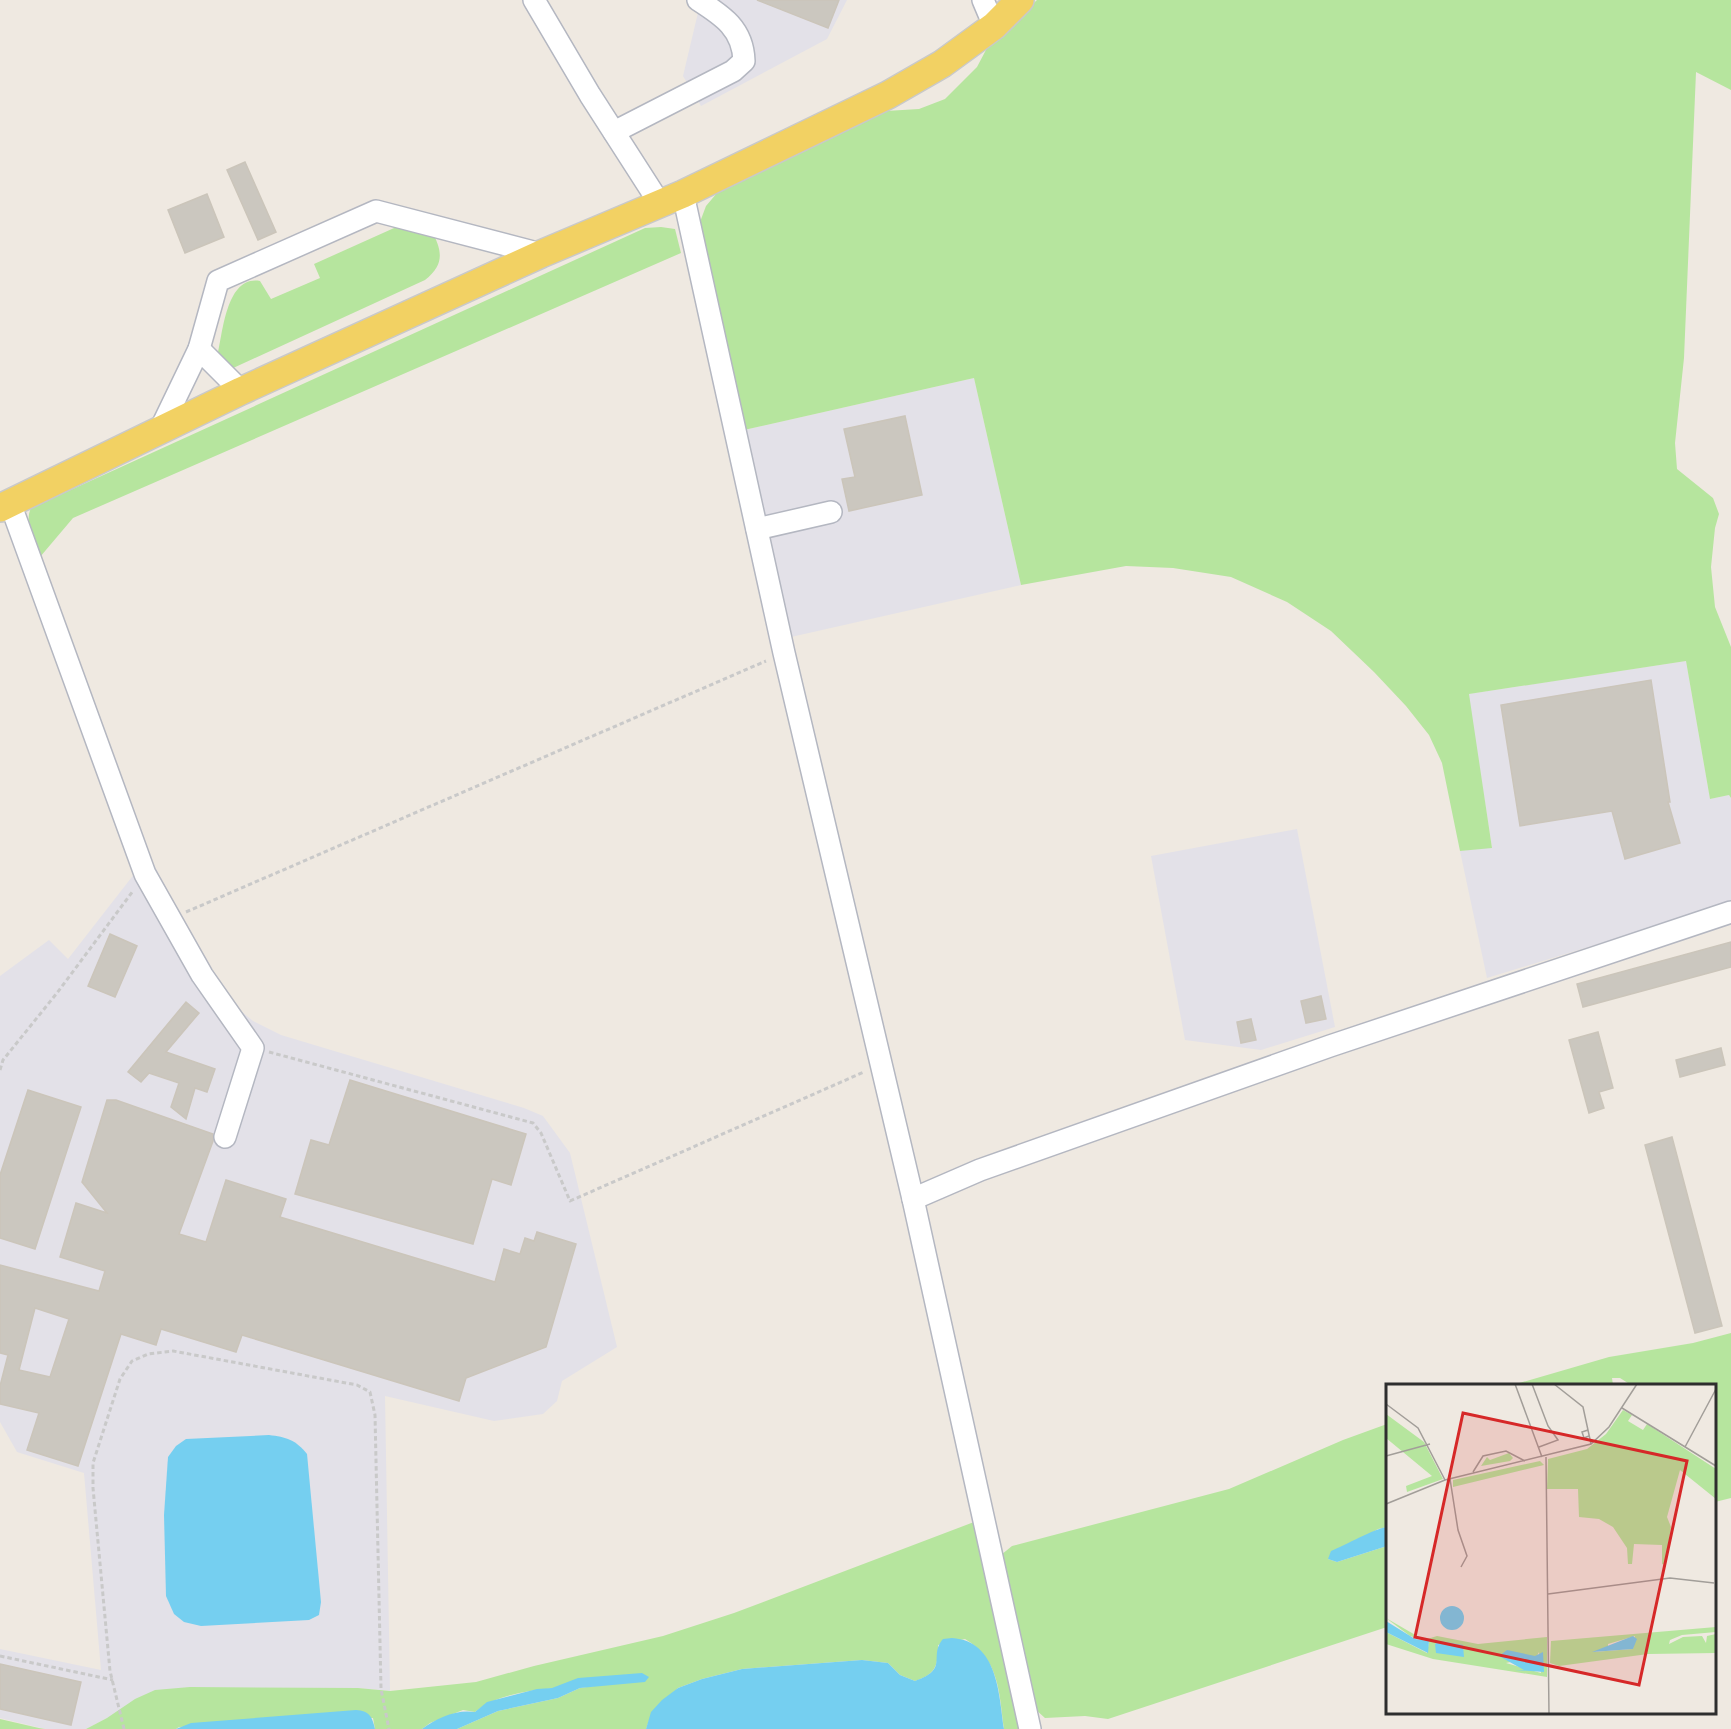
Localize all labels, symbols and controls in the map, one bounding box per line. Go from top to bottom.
inset map [1386,1384,1716,1714]

